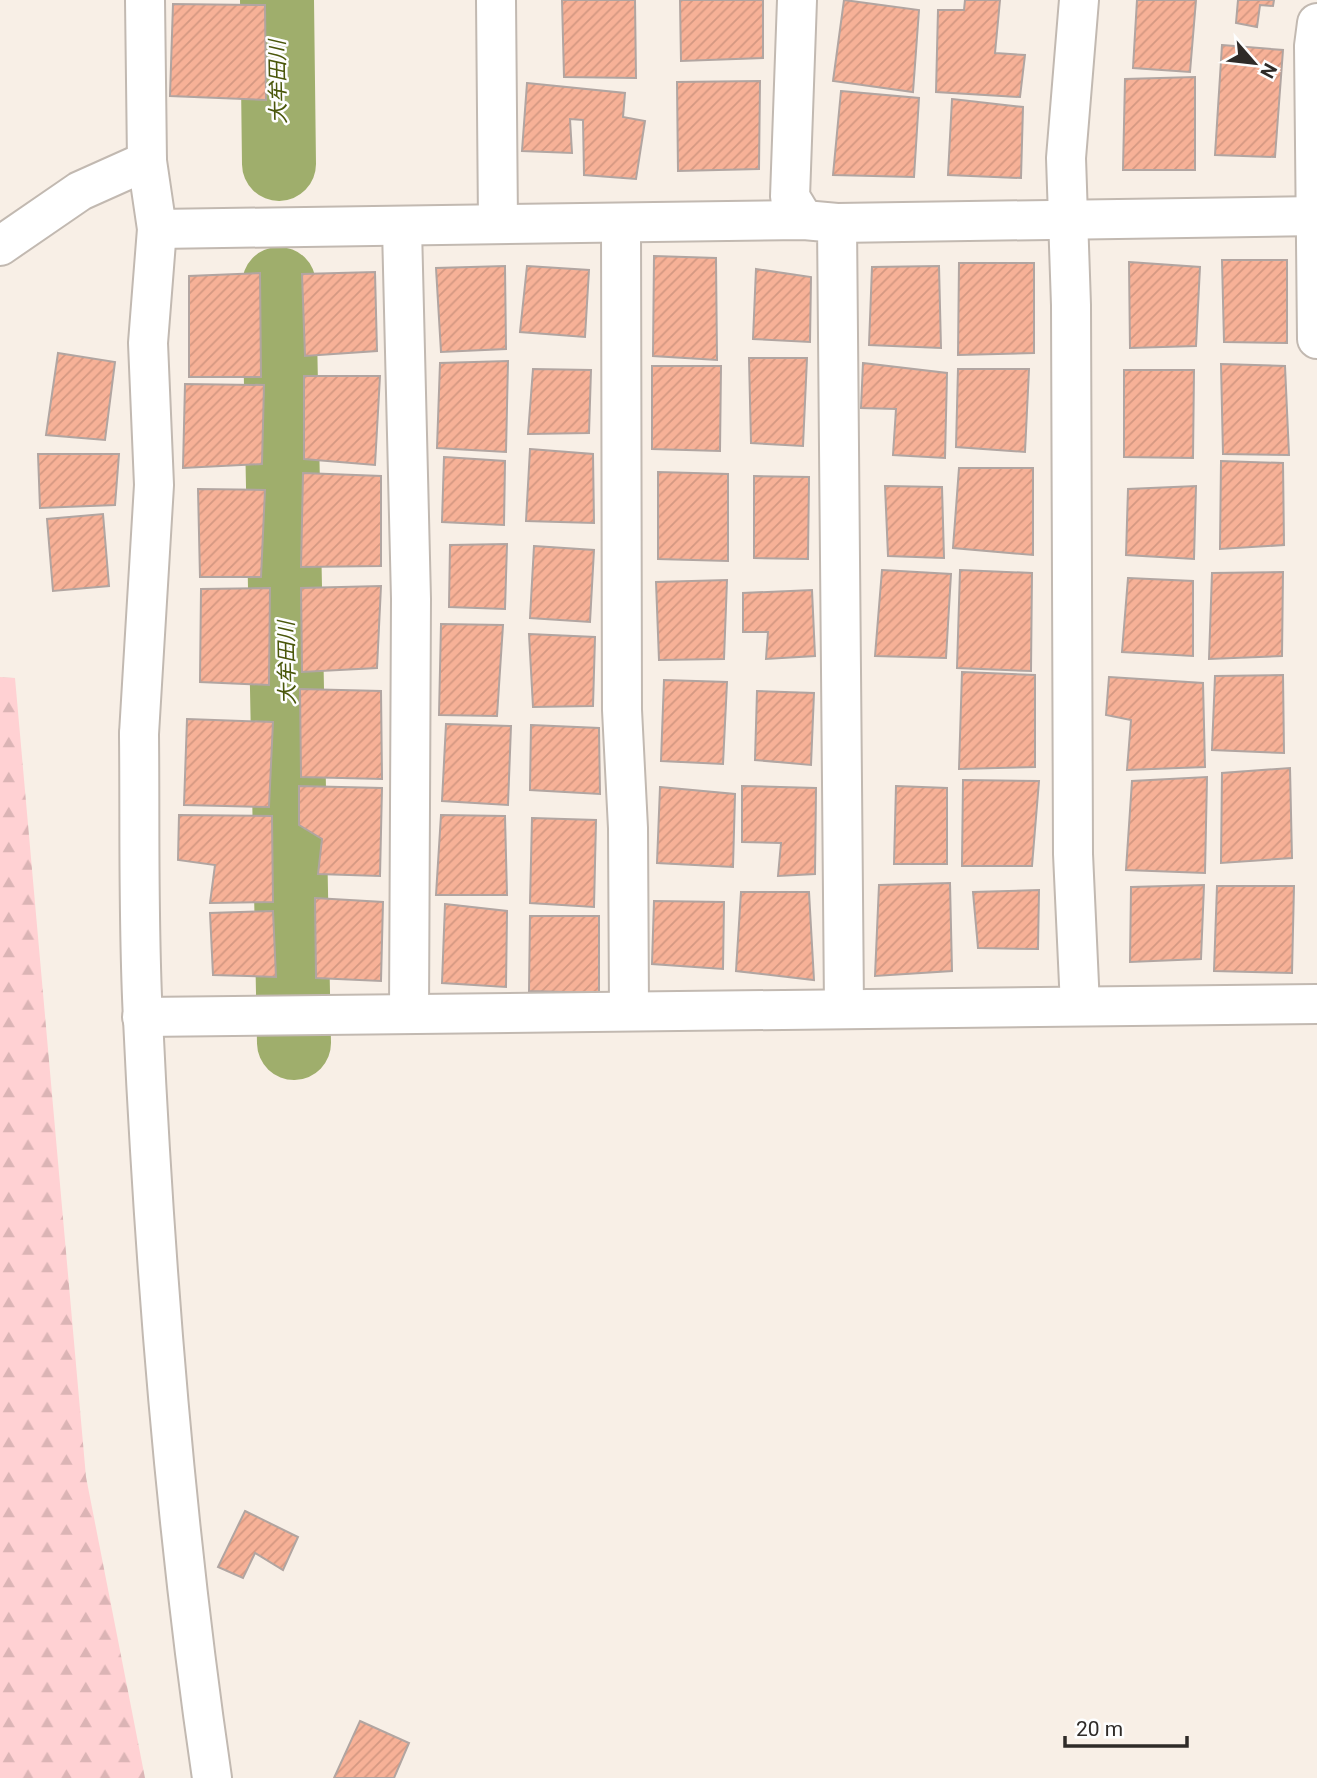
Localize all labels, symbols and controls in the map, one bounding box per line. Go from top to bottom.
north arrow [1219,28,1289,98]
water label: 大牟田川 [265,38,291,124]
text: N [1255,59,1282,82]
water label: 大牟田川 [274,619,300,705]
scale bar [1065,1704,1188,1748]
text: 20 m [1076,1717,1123,1741]

